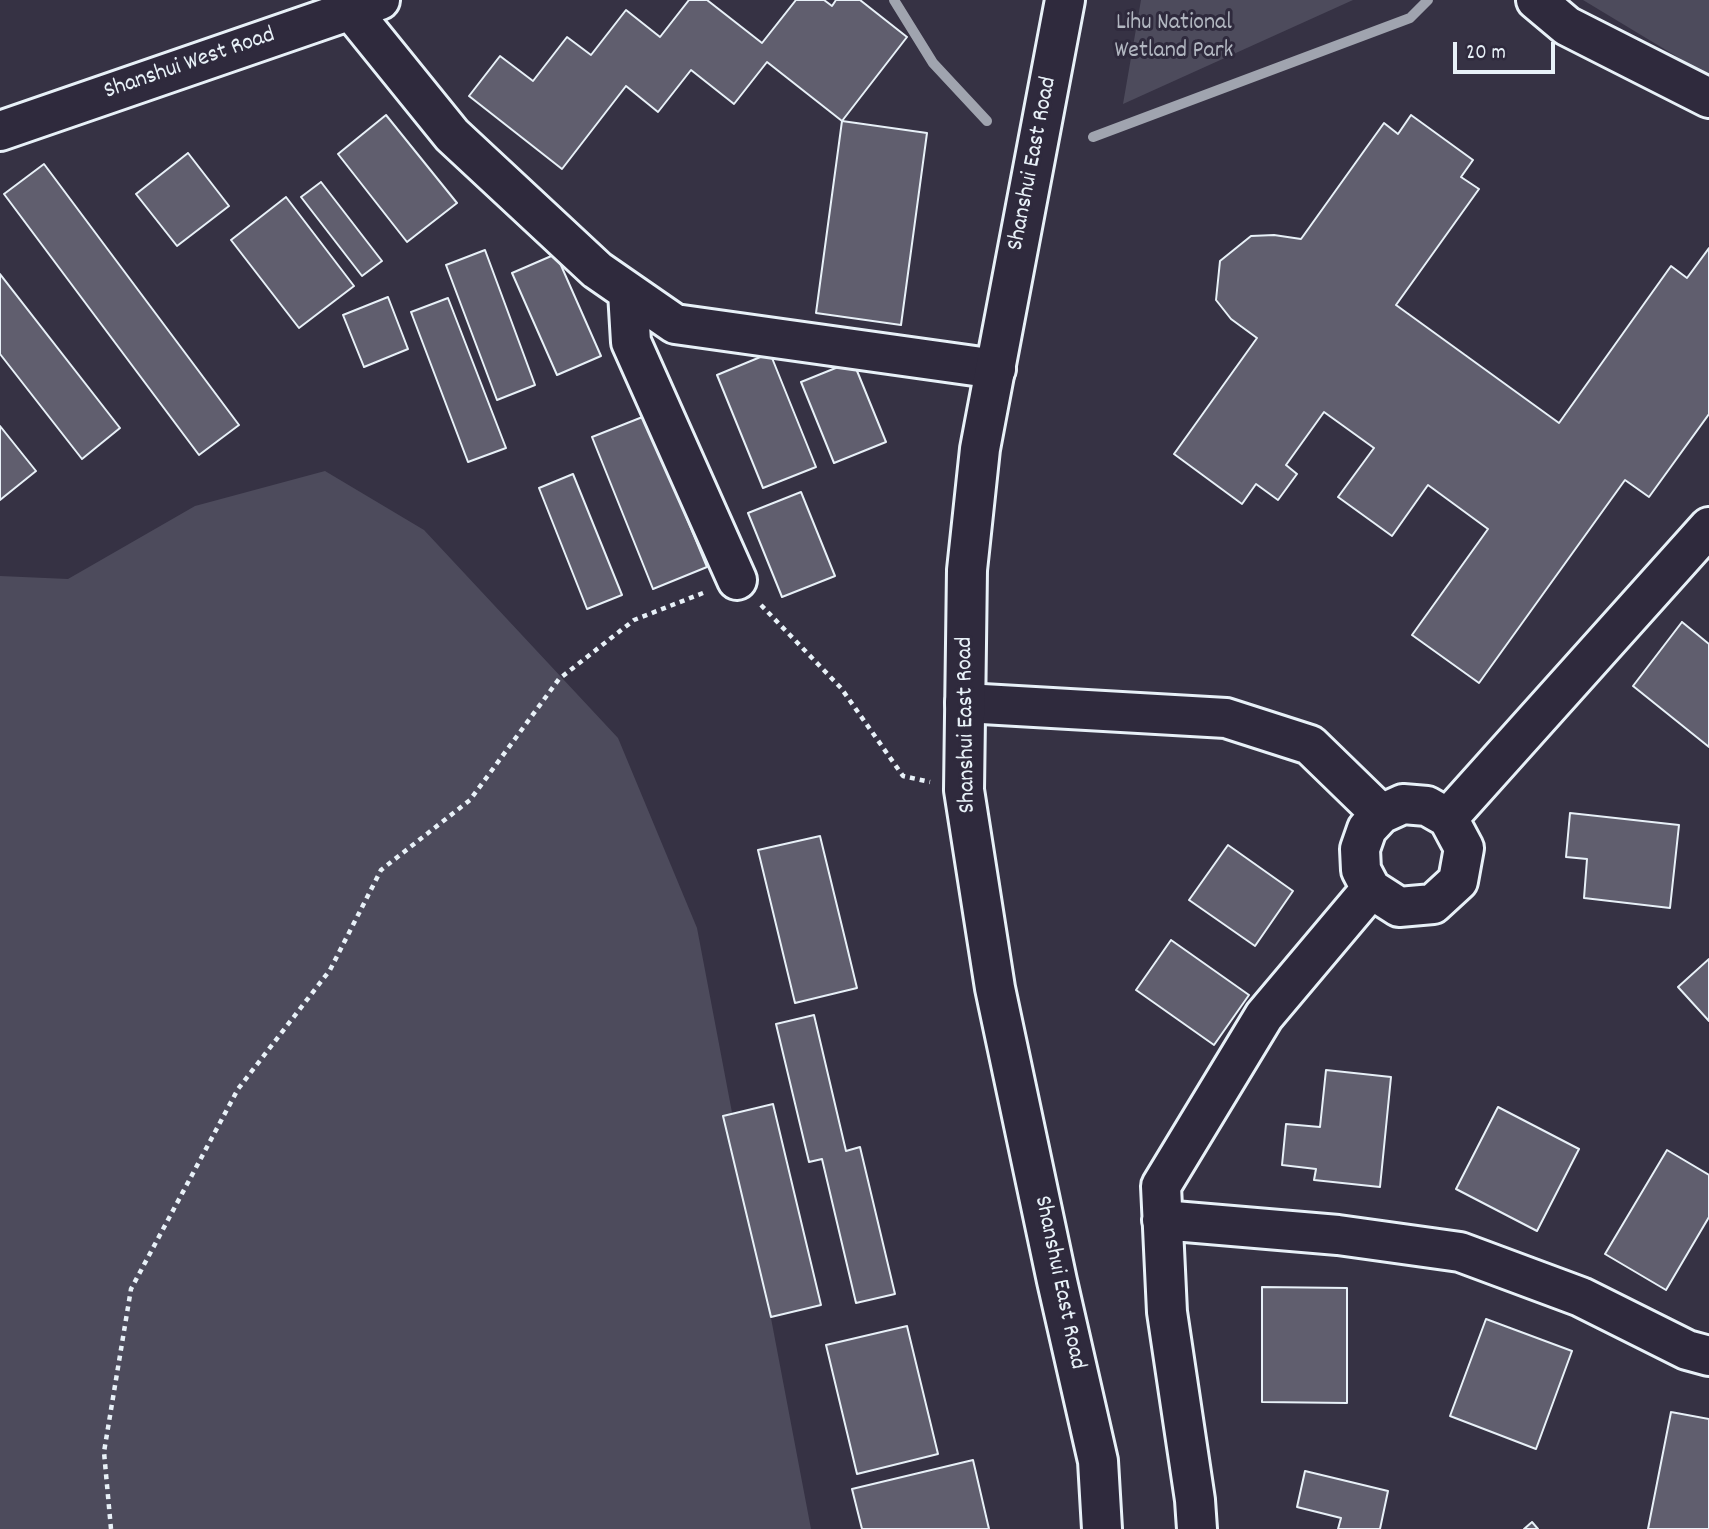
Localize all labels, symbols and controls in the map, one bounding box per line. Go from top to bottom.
park label: Lihu National Wetland Park [1115,11,1233,67]
street label: Shanshui West Road [101,22,279,108]
scale bar [1457,28,1558,72]
text: 20 m [1466,39,1506,69]
street label: Shanshui East Road [1003,75,1065,253]
street label: Shanshui East Road [952,636,984,814]
street label: Shanshui East Road [1026,1194,1090,1372]

